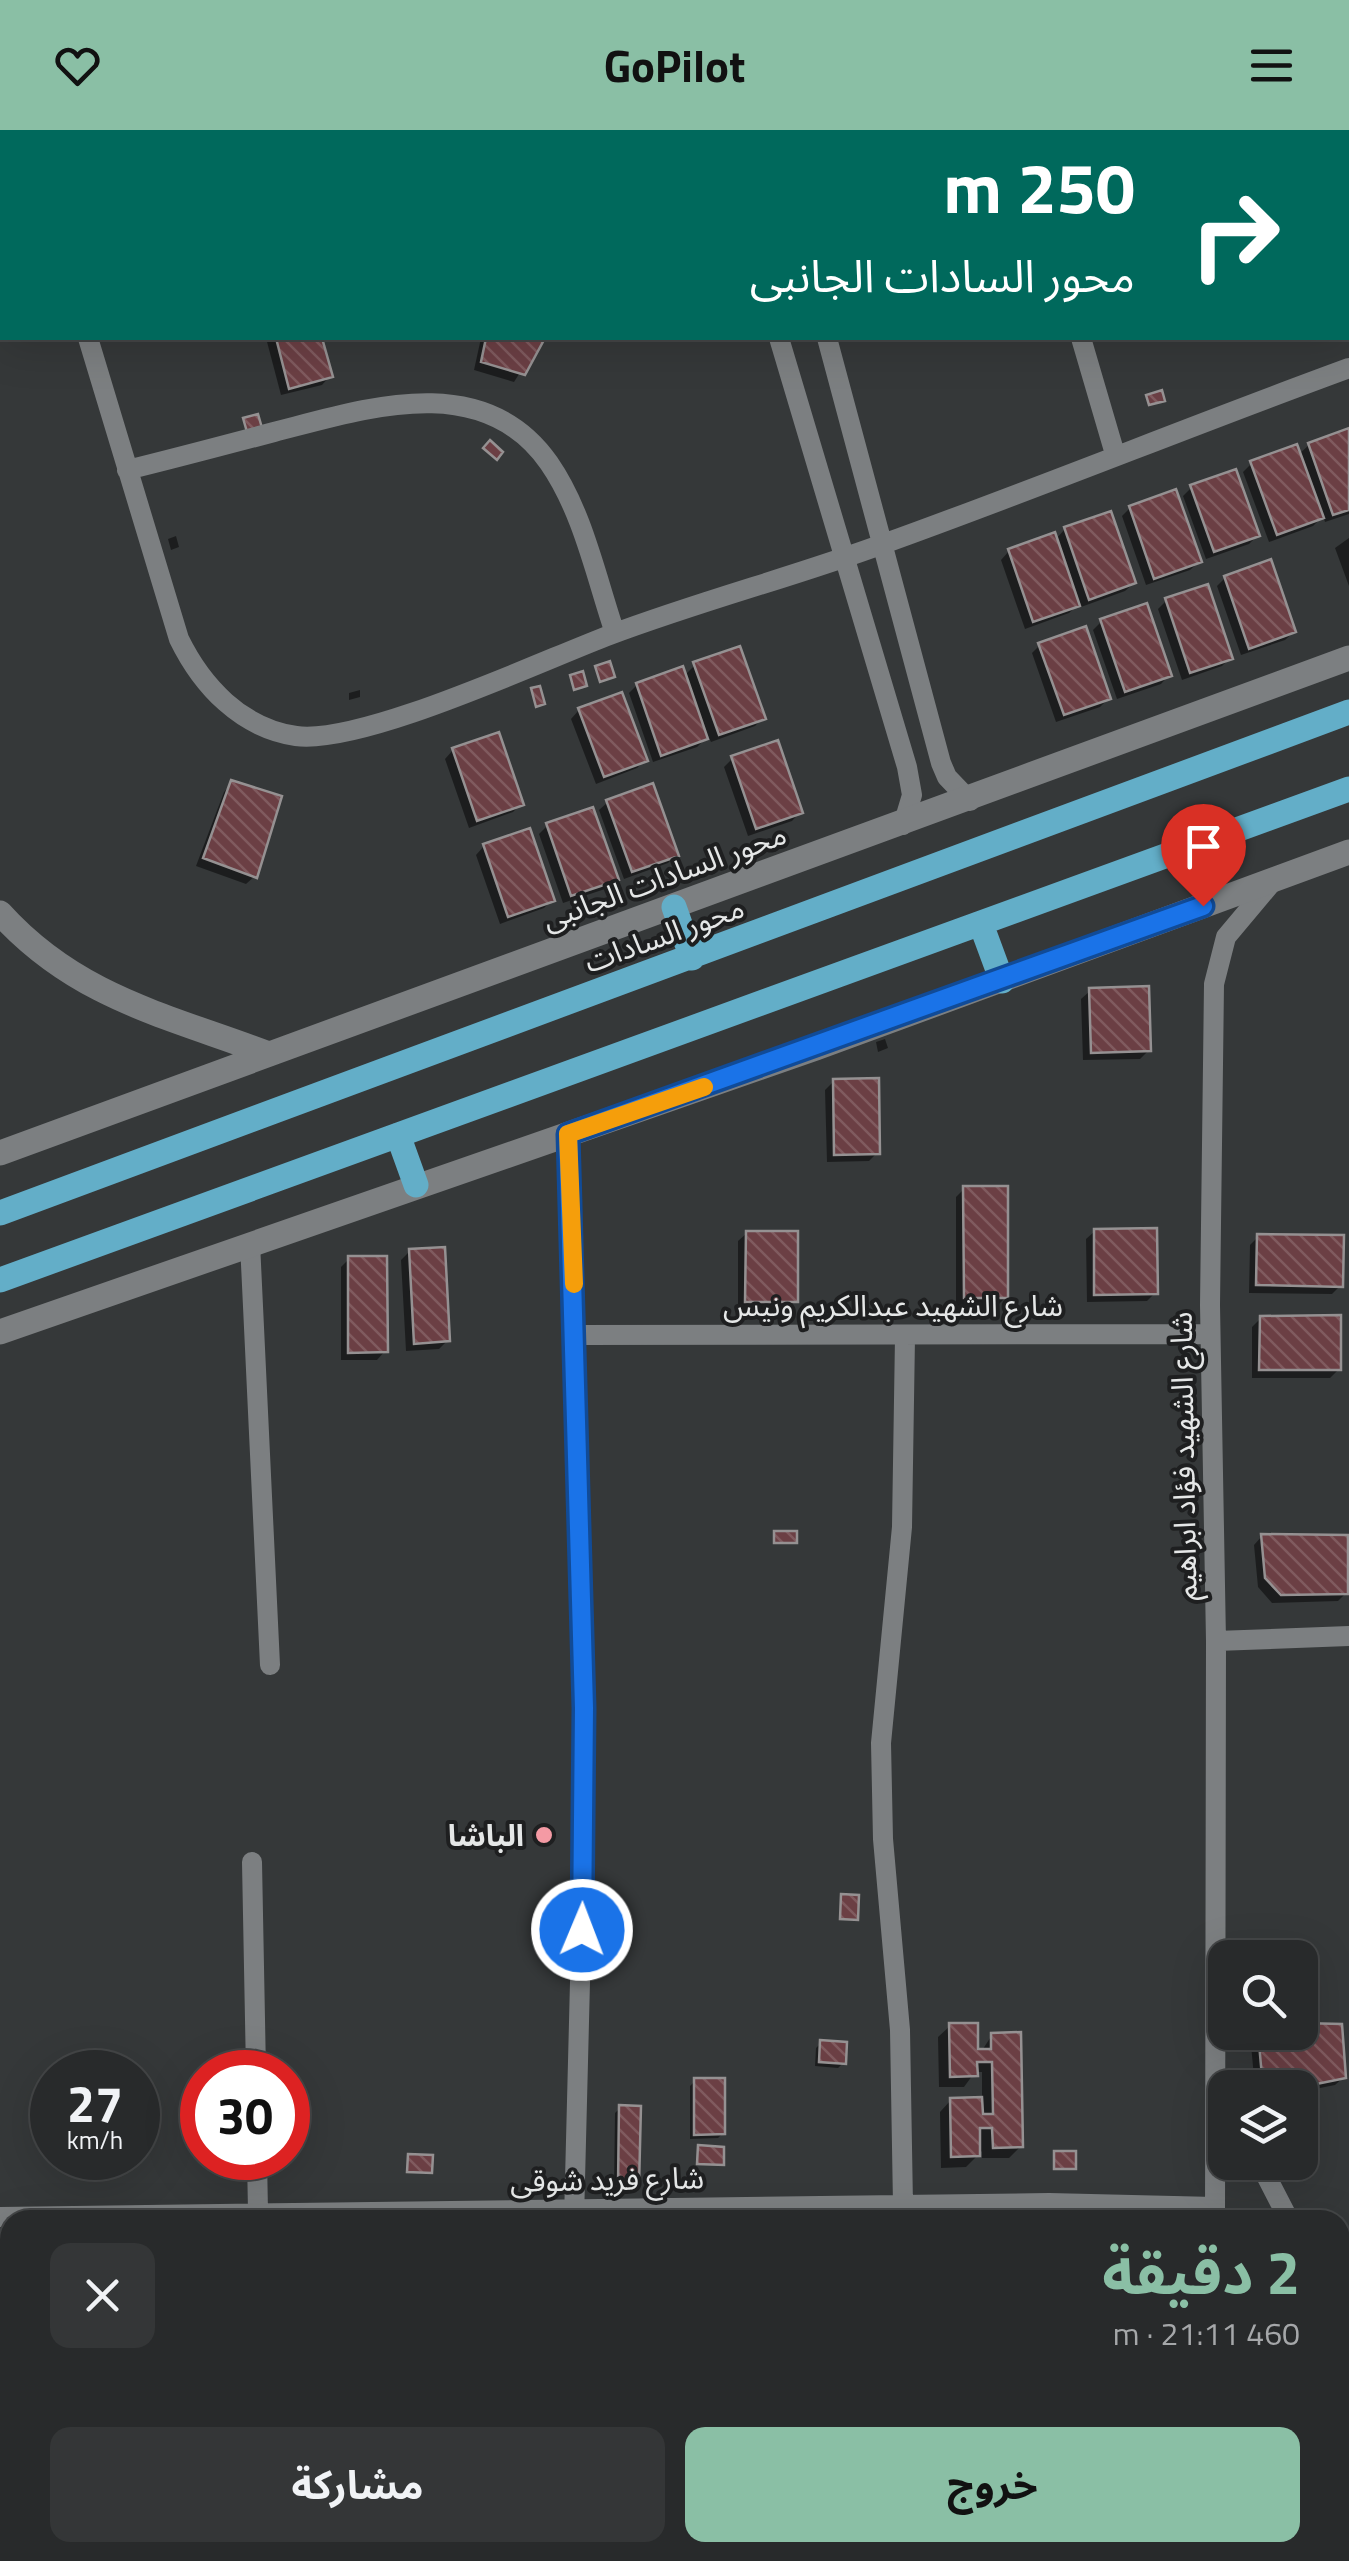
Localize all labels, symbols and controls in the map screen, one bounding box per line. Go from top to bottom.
text: GoPilot [604,31,745,99]
icon: heart [50,38,105,93]
icon: menu [1244,38,1299,93]
text: 250 m [943,134,1135,240]
icon: right [1170,170,1300,300]
text: محور السادات الجانبى [750,241,1135,309]
pin [1161,804,1246,907]
street label: محور السادات الجانبى [537,815,791,937]
icon: arrive [1176,819,1231,874]
street label: محور السادات [579,889,749,979]
street label: شارع الشهيد عبدالكريم ونيس [723,1282,1063,1329]
street label: شارع الشهيد فؤاد ابراهيم [1157,1311,1210,1601]
place label: الباشا [448,1812,524,1858]
marker: الباشا [533,1824,555,1846]
position arrow [530,1878,634,1982]
map controls [1208,1940,1318,2180]
button: search [1208,1940,1318,2050]
speed limit sign: 30 [180,2050,310,2180]
text: 27 [67,2065,123,2141]
button: layers [1208,2070,1318,2180]
text: km/h [67,2121,123,2159]
street label: شارع فريد شوقى [510,2154,704,2204]
text: 2 دقيقة [1102,2226,1300,2317]
button: close [50,2243,155,2348]
text: 460 m · 21:11 [1113,2309,1300,2357]
button: مشاركة [50,2427,665,2542]
button: خروج [685,2427,1300,2542]

